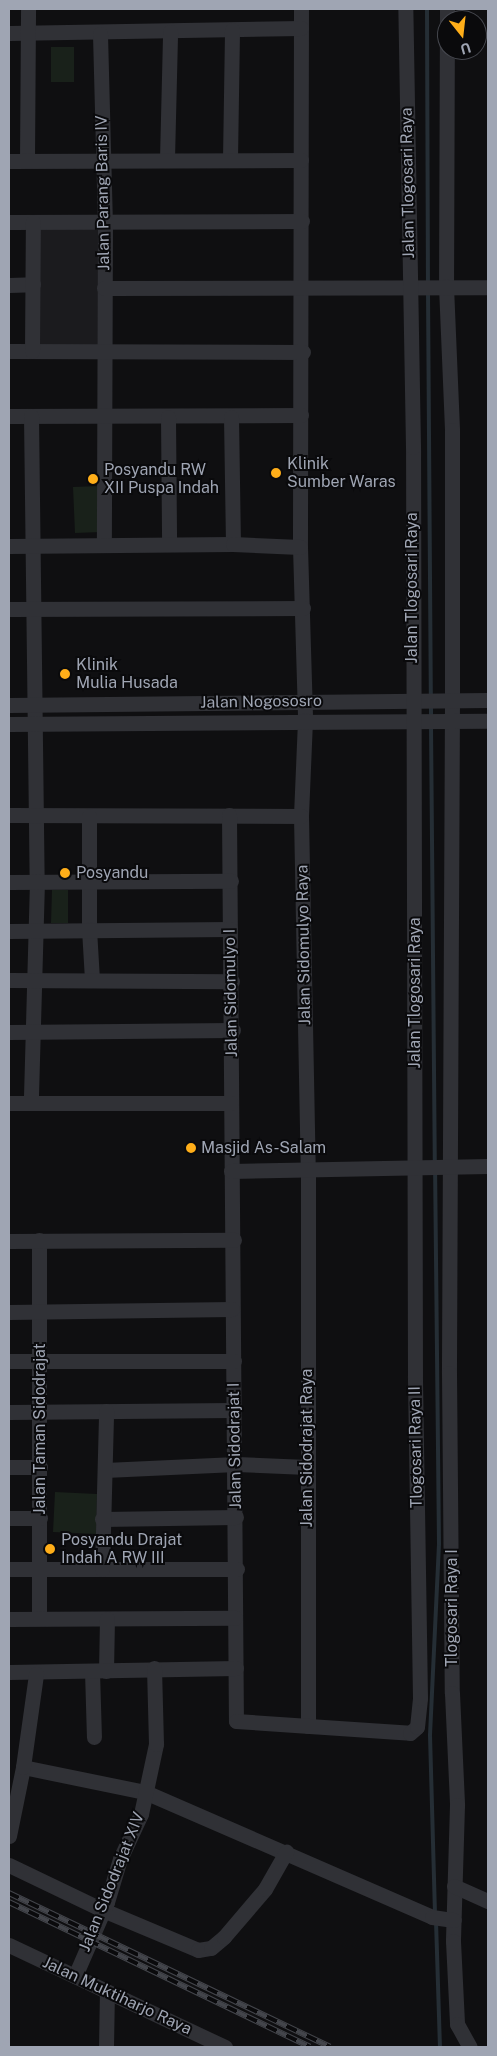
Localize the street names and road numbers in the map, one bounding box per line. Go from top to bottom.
street label: Jalan Tlogosari Raya [397,107,419,259]
street label: Jalan Parang Baris IV [92,115,114,271]
street label: Jalan Tlogosari Raya [402,513,422,663]
street label: Jalan Nogososro [200,691,322,713]
street label: Jalan Sidomulyo Raya [293,865,315,1025]
street label: Jalan Tlogosari Raya [405,918,425,1068]
street label: Jalan Sidomulyo I [220,928,242,1058]
street label: Jalan Taman Sidodrajat [30,1343,50,1515]
street label: Jalan Sidodrajat Raya [297,1369,317,1527]
street label: Jalan Sidodrajat I [224,1382,246,1510]
street label: Tlogosari Raya II [405,1386,427,1508]
street label: Tlogosari Raya I [442,1549,462,1667]
street label: Jalan Sidodrajat XIV [75,1809,149,1955]
street label: Jalan Muktiharjo Raya [39,1953,195,2039]

